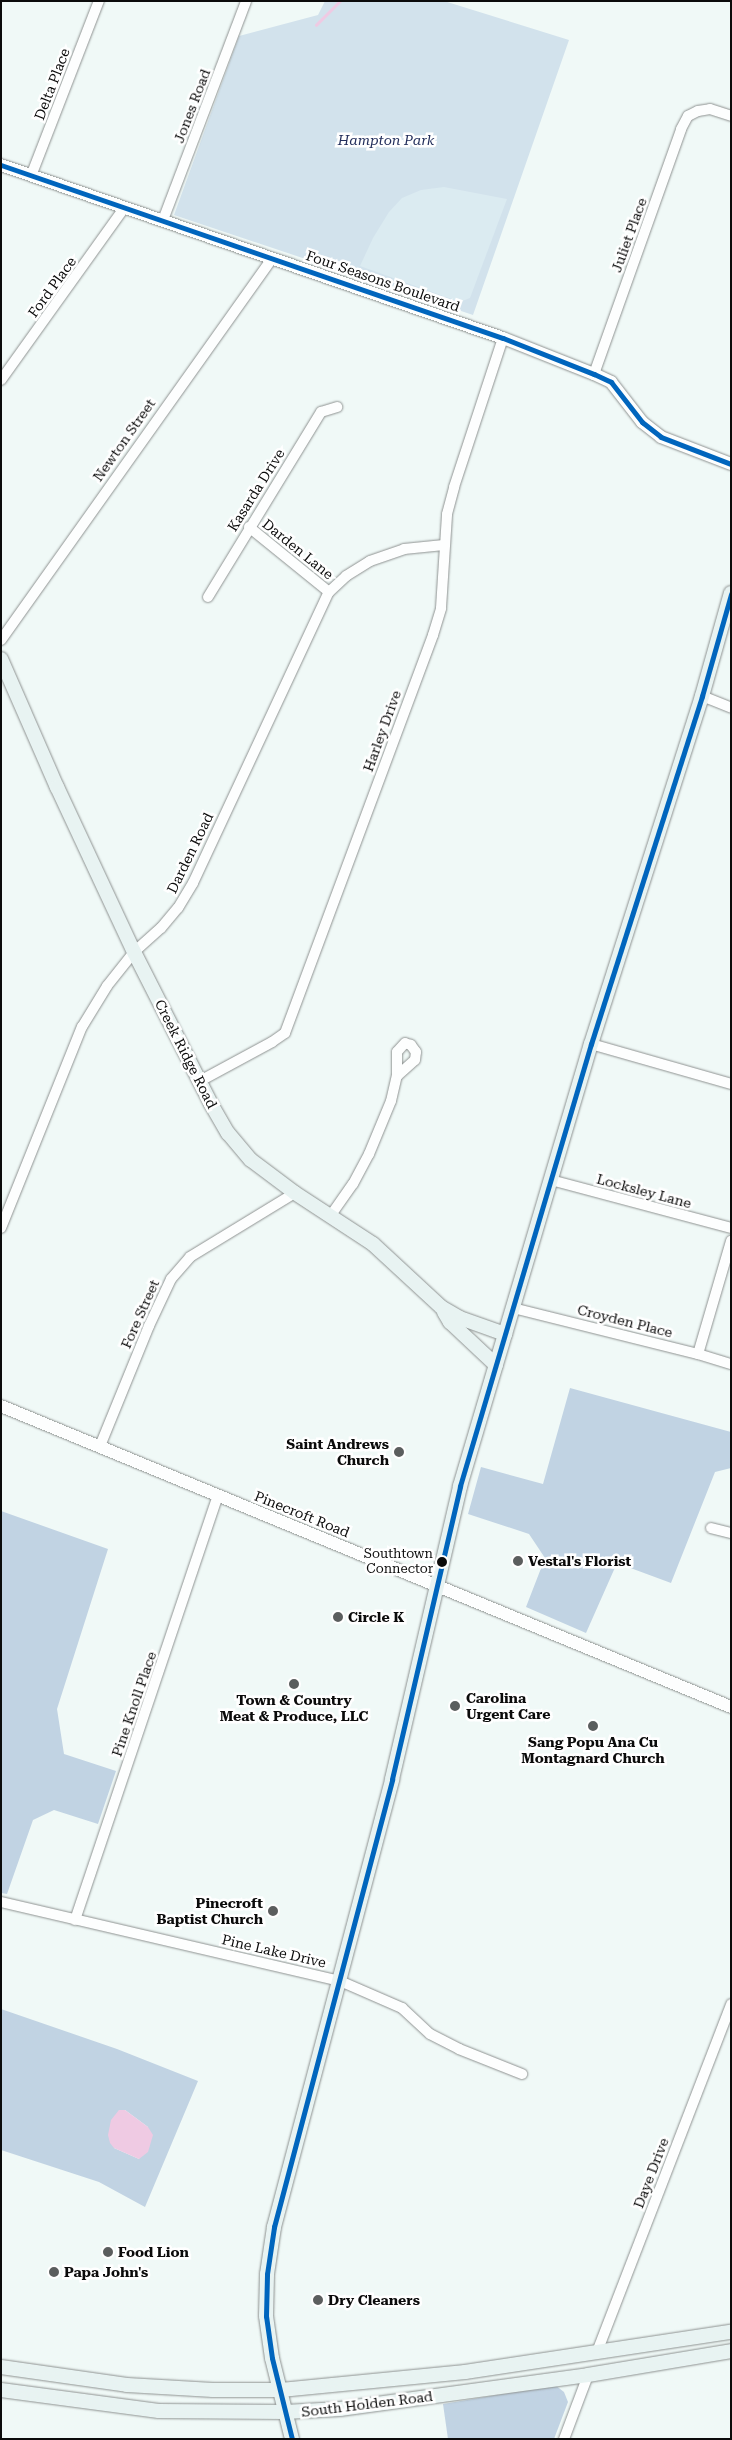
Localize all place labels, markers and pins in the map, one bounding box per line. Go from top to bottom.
place label: Saint Andrews Church [286,1436,389,1468]
marker: Saint Andrews Church [393,1446,405,1458]
place label: Southtown Connector [364,1547,433,1578]
place label: Vestal's Florist [528,1553,631,1569]
marker: Vestal's Florist [512,1555,524,1567]
marker: Southtown Connector [437,1557,447,1567]
place label: Circle K [348,1609,404,1625]
marker: Circle K [332,1611,344,1623]
marker: Town & Country Meat & Produce, LLC [288,1678,300,1690]
place label: Carolina Urgent Care [466,1690,551,1722]
place label: Town & Country Meat & Produce, LLC [220,1692,368,1724]
marker: Carolina Urgent Care [448,1699,462,1713]
marker: Sang Popu Ana Cu Montagnard Church [587,1720,599,1732]
place label: Sang Popu Ana Cu Montagnard Church [521,1734,665,1766]
place label: Pinecroft Baptist Church [156,1895,263,1928]
marker: Pinecroft Baptist Church [267,1905,279,1917]
place label: Food Lion [118,2244,189,2260]
marker: Food Lion [102,2246,114,2258]
place label: Papa John's [64,2264,148,2280]
marker: Papa John's [48,2266,60,2278]
place label: Dry Cleaners [328,2292,420,2308]
marker: Dry Cleaners [312,2294,324,2306]

